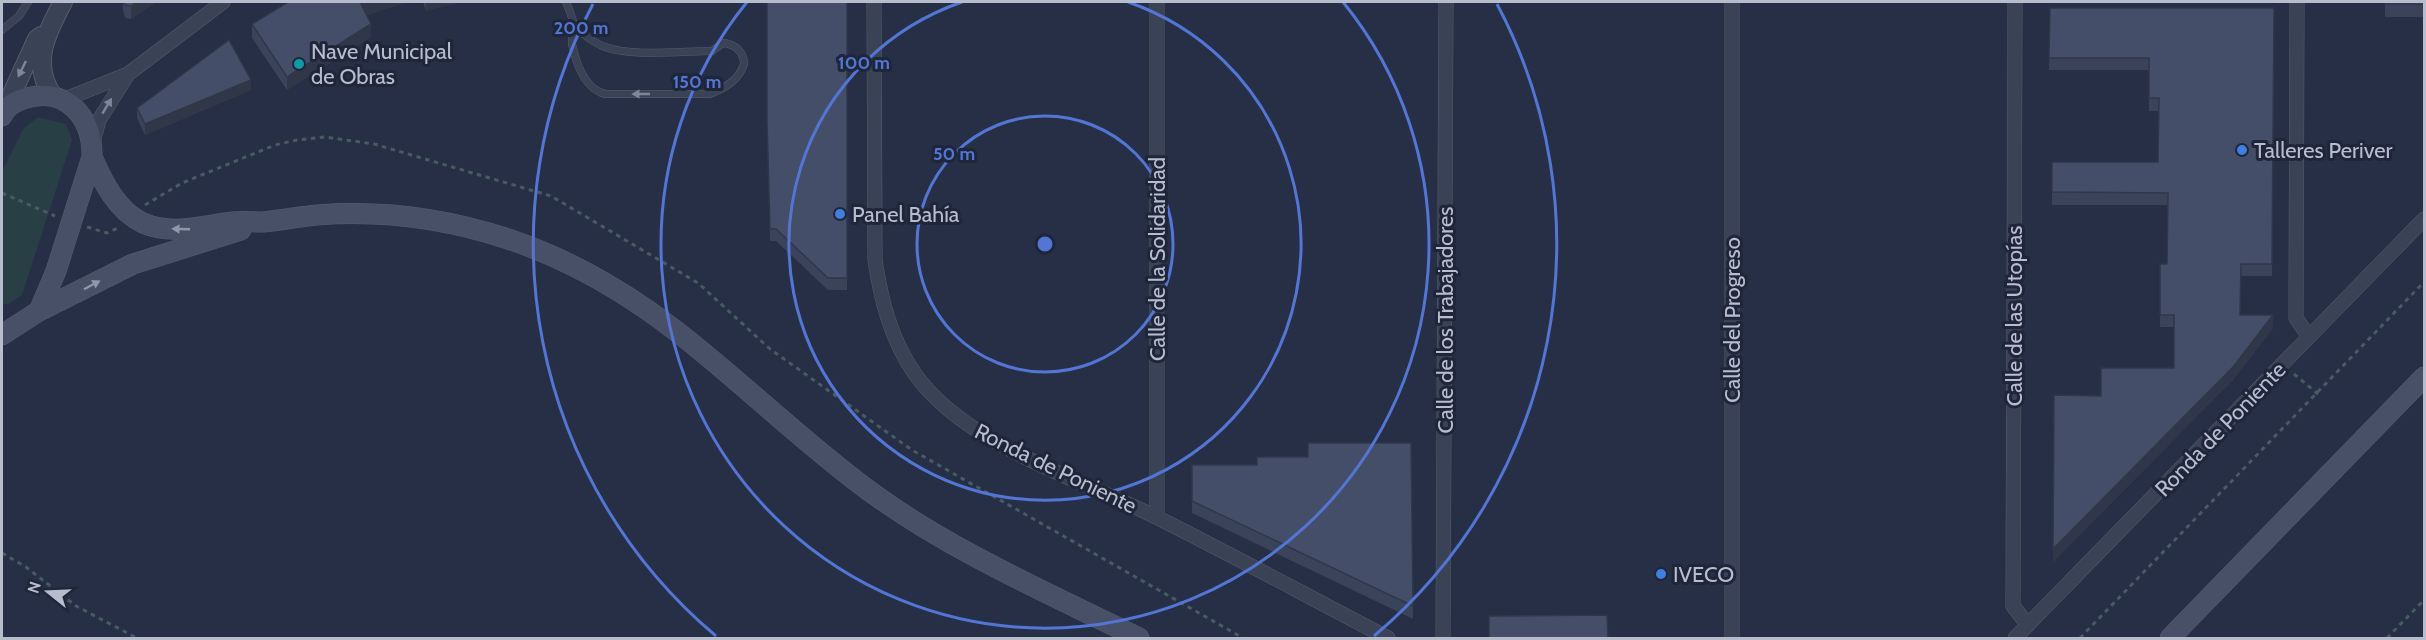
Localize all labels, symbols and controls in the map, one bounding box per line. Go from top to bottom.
text: 200 m [554,17,608,39]
place label: Nave Municipal de Obras [311,38,453,90]
text: 100 m [838,52,890,74]
marker: Nave Municipal de Obras [292,57,306,71]
one-way arrow [18,61,27,78]
text: 150 m [673,71,721,93]
one-way arrow [631,89,650,99]
one-way arrow [101,98,112,114]
place label: Talleres Periver [2254,137,2393,164]
text: 50 m [933,143,975,165]
marker: Talleres Periver [2235,143,2249,157]
street label: Calle de la Solidaridad [1144,157,1171,361]
place label: Panel Bahía [852,201,960,228]
marker: Panel Bahía [833,207,847,221]
street label: Calle de los Trabajadores [1432,207,1459,433]
one-way arrow [171,224,190,233]
street label: Calle de las Utopías [2001,226,2028,406]
centre of rings [1035,234,1055,254]
street label: Calle del Progreso [1719,237,1746,403]
one-way arrow [83,280,100,290]
street label: Ronda de Poniente [2149,356,2291,502]
street label: Ronda de Poniente [970,418,1141,519]
place label: IVECO [1673,561,1734,588]
north arrow [18,562,78,622]
marker: IVECO [1654,567,1668,581]
text: N [23,579,45,596]

